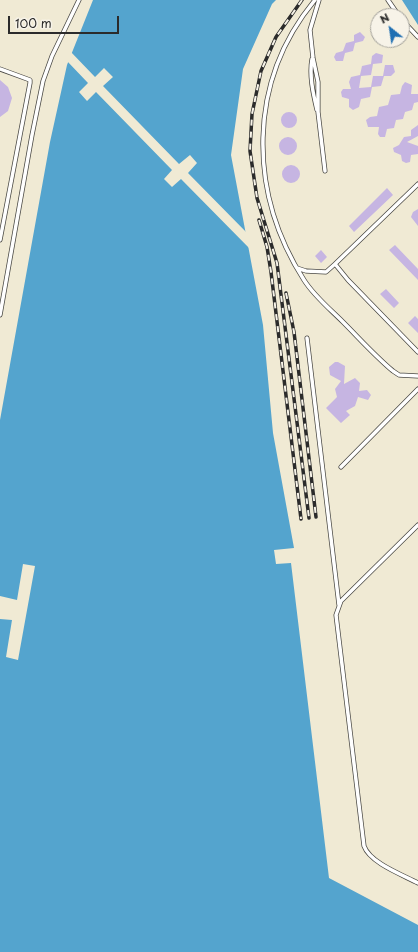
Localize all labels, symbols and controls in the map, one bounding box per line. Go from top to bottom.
scale bar [10,8,121,34]
north arrow [370,8,410,48]
text: N [376,8,392,28]
text: 100 m [15,14,52,32]

